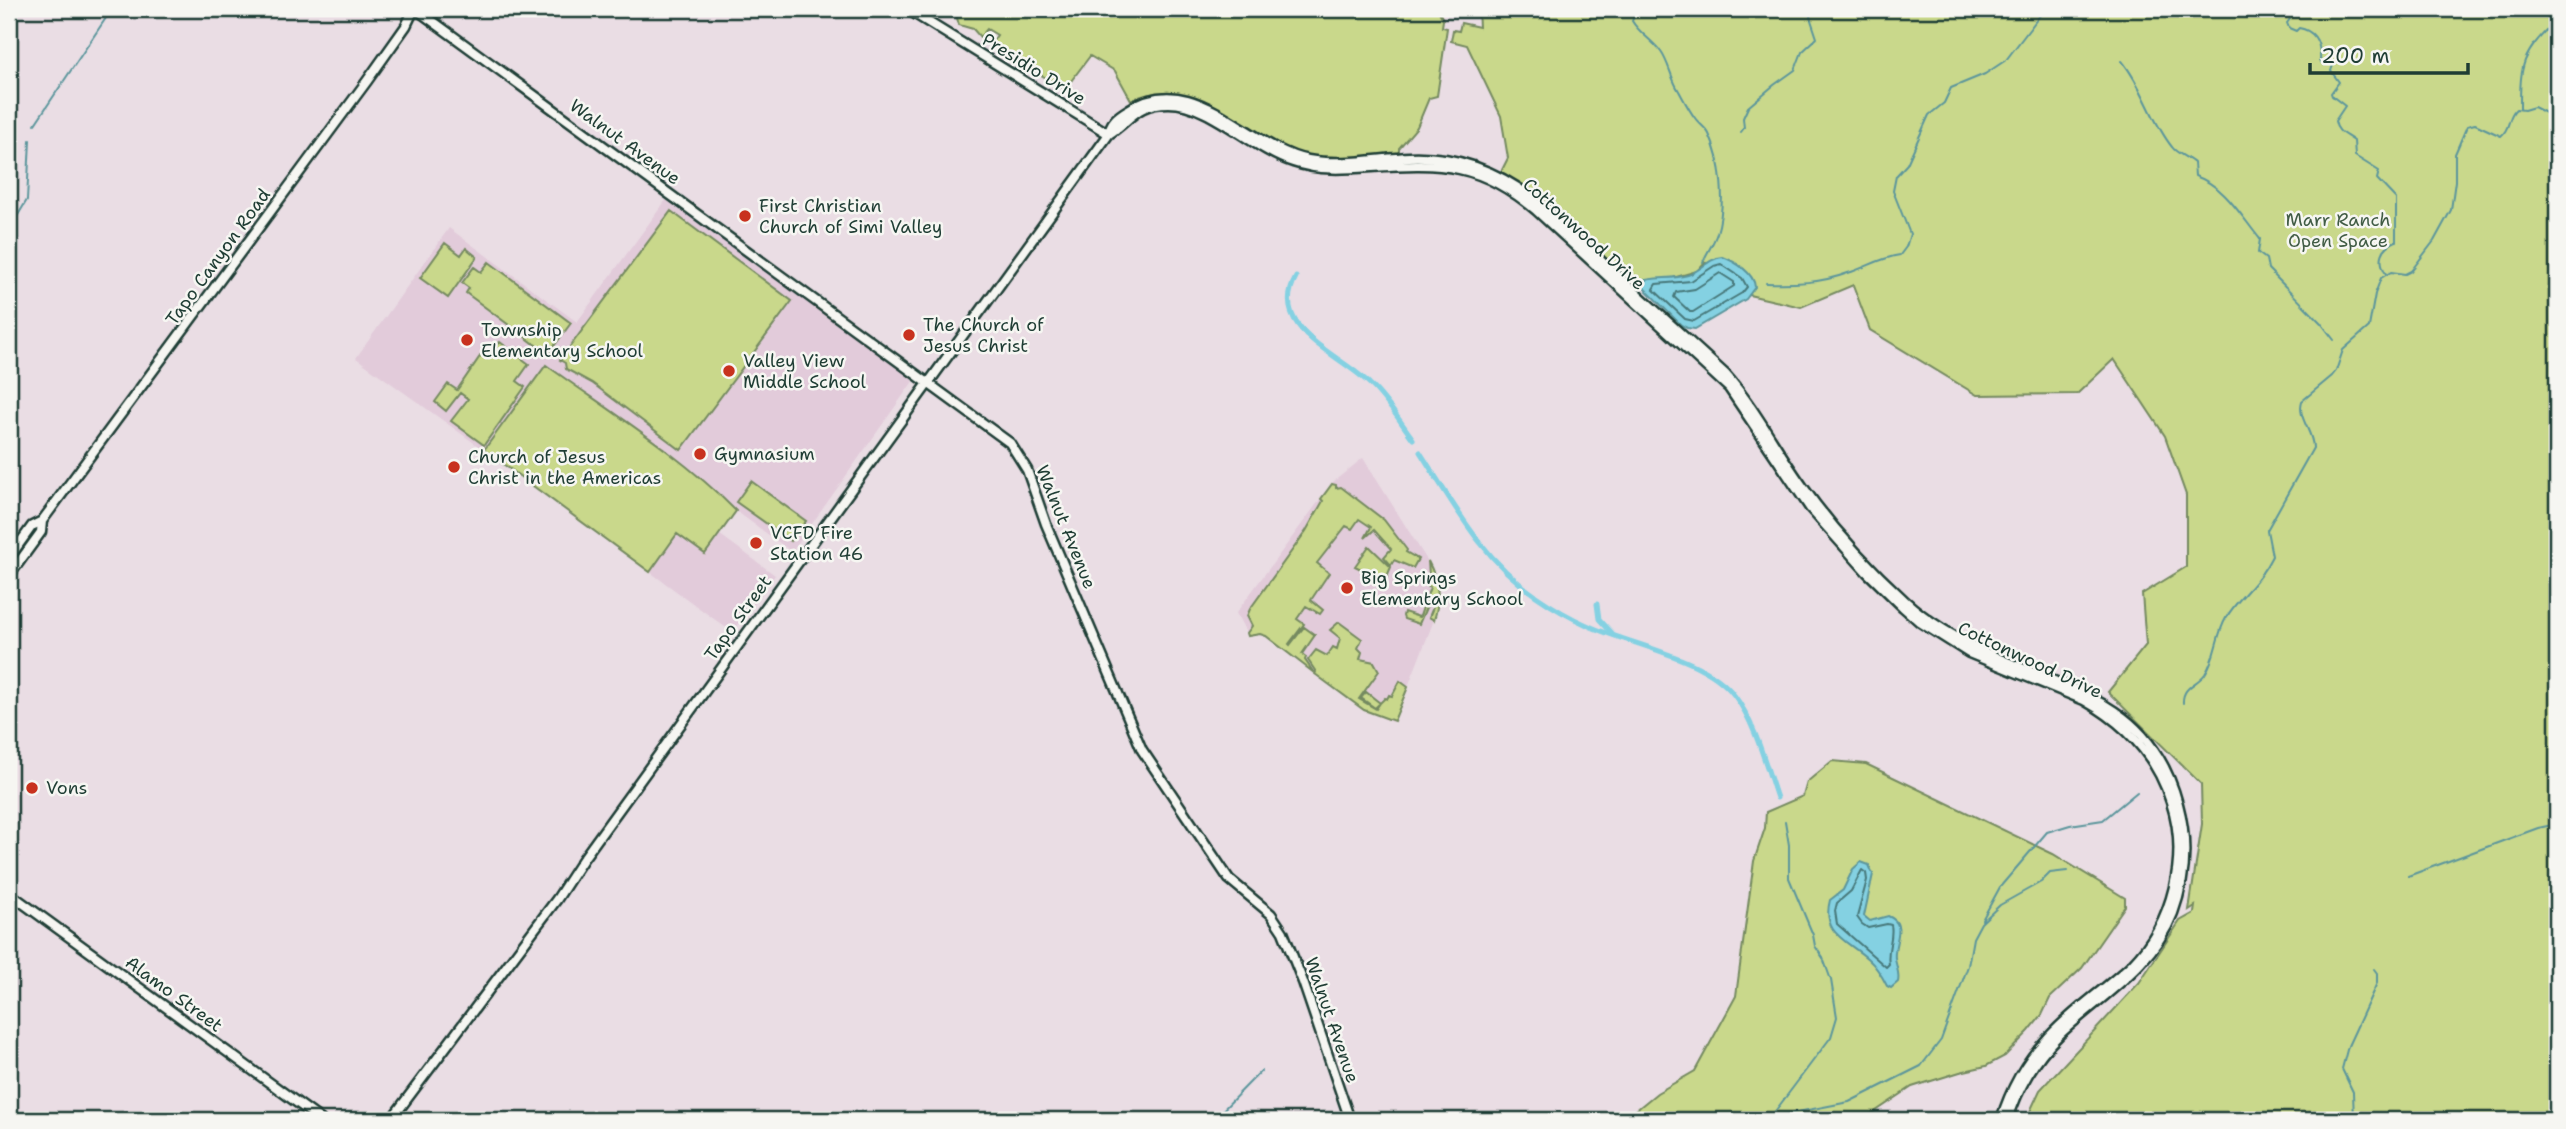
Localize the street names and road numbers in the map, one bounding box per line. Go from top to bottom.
street label: Presidio Drive [977,27,1091,111]
street label: Walnut Avenue [565,94,685,190]
street label: Cottonwood Drive [1518,173,1650,295]
street label: Tapo Canyon Road [160,184,276,330]
street label: Walnut Avenue [1030,461,1102,593]
street label: Tapo Street [699,570,777,666]
street label: Cottonwood Drive [1954,616,2106,704]
street label: Alamo Street [120,951,228,1038]
street label: Walnut Avenue [1299,954,1365,1086]

